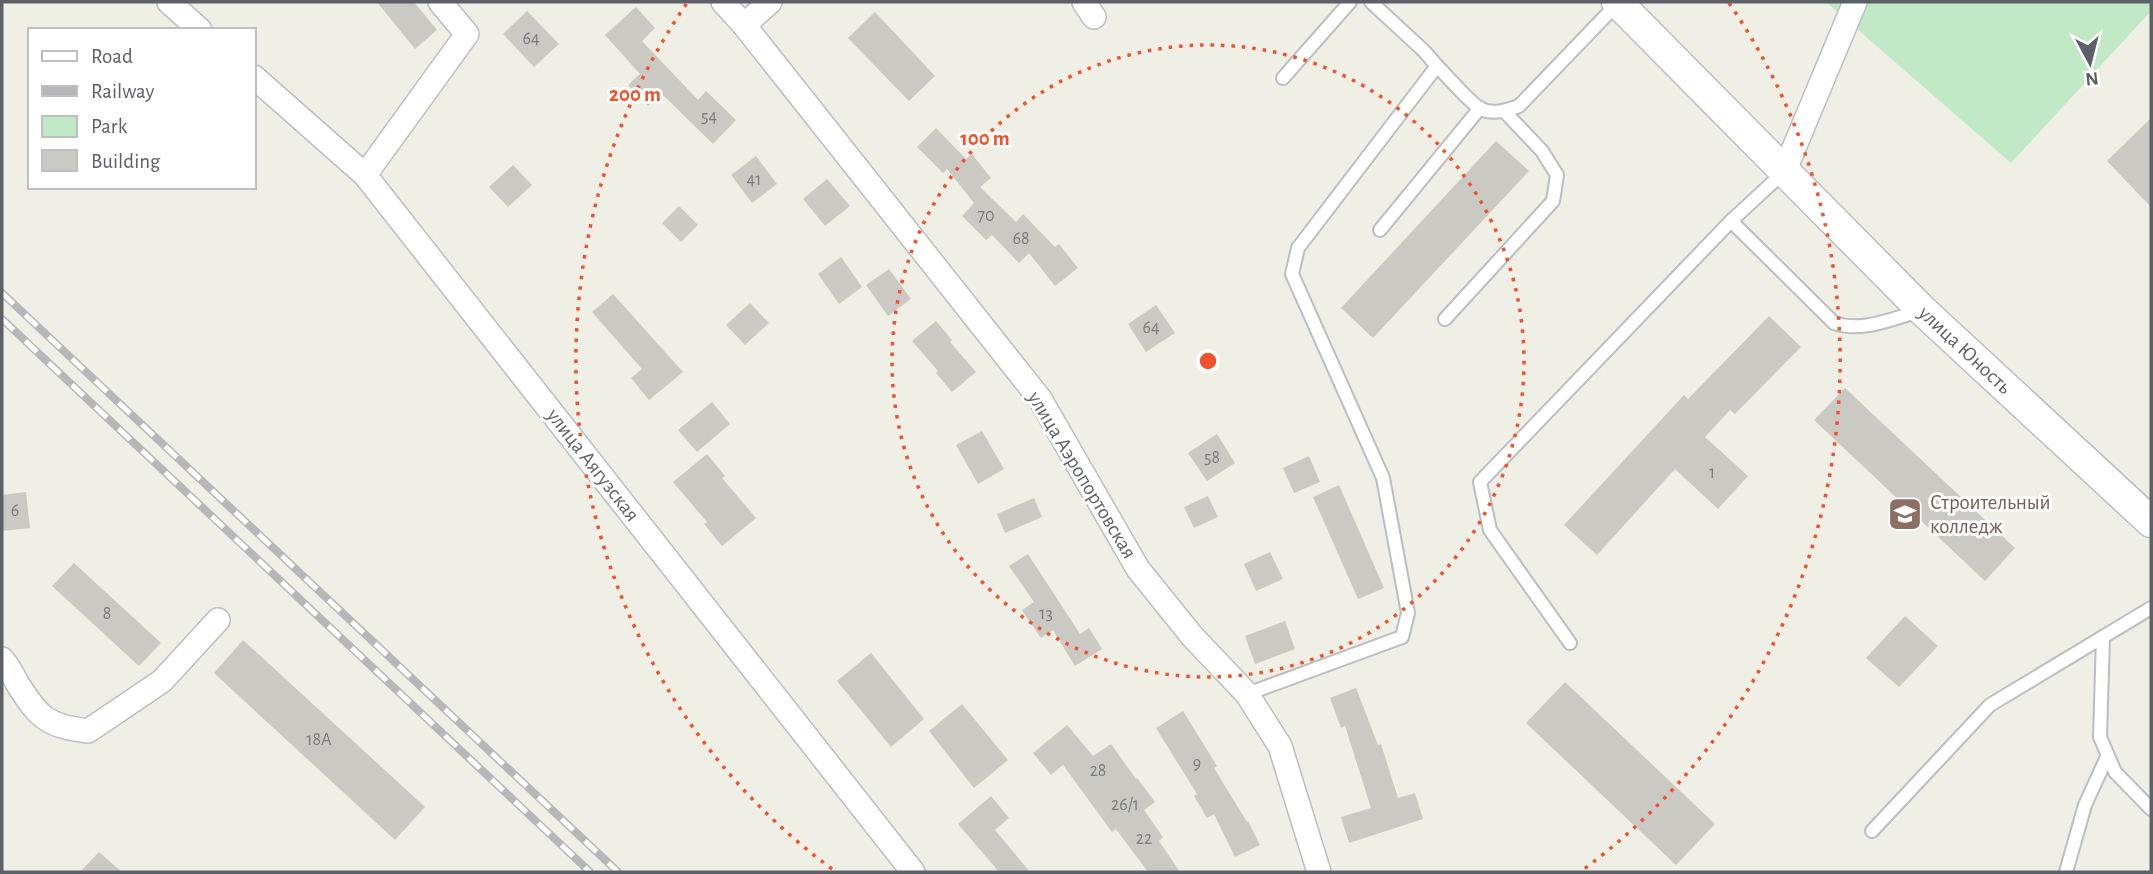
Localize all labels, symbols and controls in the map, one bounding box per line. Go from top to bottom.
legend [28,28,256,189]
north arrow [2055,28,2125,98]
house number: 64 [522,30,540,48]
text: Road [91,46,133,67]
text: N [2084,68,2100,89]
text: Railway [91,81,154,102]
text: 200 m [609,84,661,105]
house number: 54 [701,108,717,126]
text: Park [91,116,128,137]
text: 100 m [960,128,1010,149]
text: Building [91,151,161,172]
house number: 41 [747,171,761,189]
house number: 70 [977,207,995,225]
house number: 68 [1013,230,1030,248]
street label: улица Юность [1914,301,2015,398]
house number: 64 [1142,319,1160,337]
centre of rings [1196,349,1220,373]
street label: улица Аэропортовская [1023,387,1140,562]
street label: улица Аягузская [542,404,643,525]
house number: 58 [1204,449,1220,467]
house number: 1 [1709,464,1715,482]
place label: Строительный колледж [1930,492,2051,537]
school or university icon: Строительный колледж [1886,495,1924,533]
house number: 6 [11,502,19,520]
house number: 8 [103,605,111,623]
house number: 13 [1039,605,1053,623]
house number: 18А [306,731,332,749]
house number: 9 [1193,755,1201,773]
house number: 28 [1090,762,1106,780]
house number: 26/1 [1111,796,1139,814]
house number: 22 [1136,830,1152,848]

